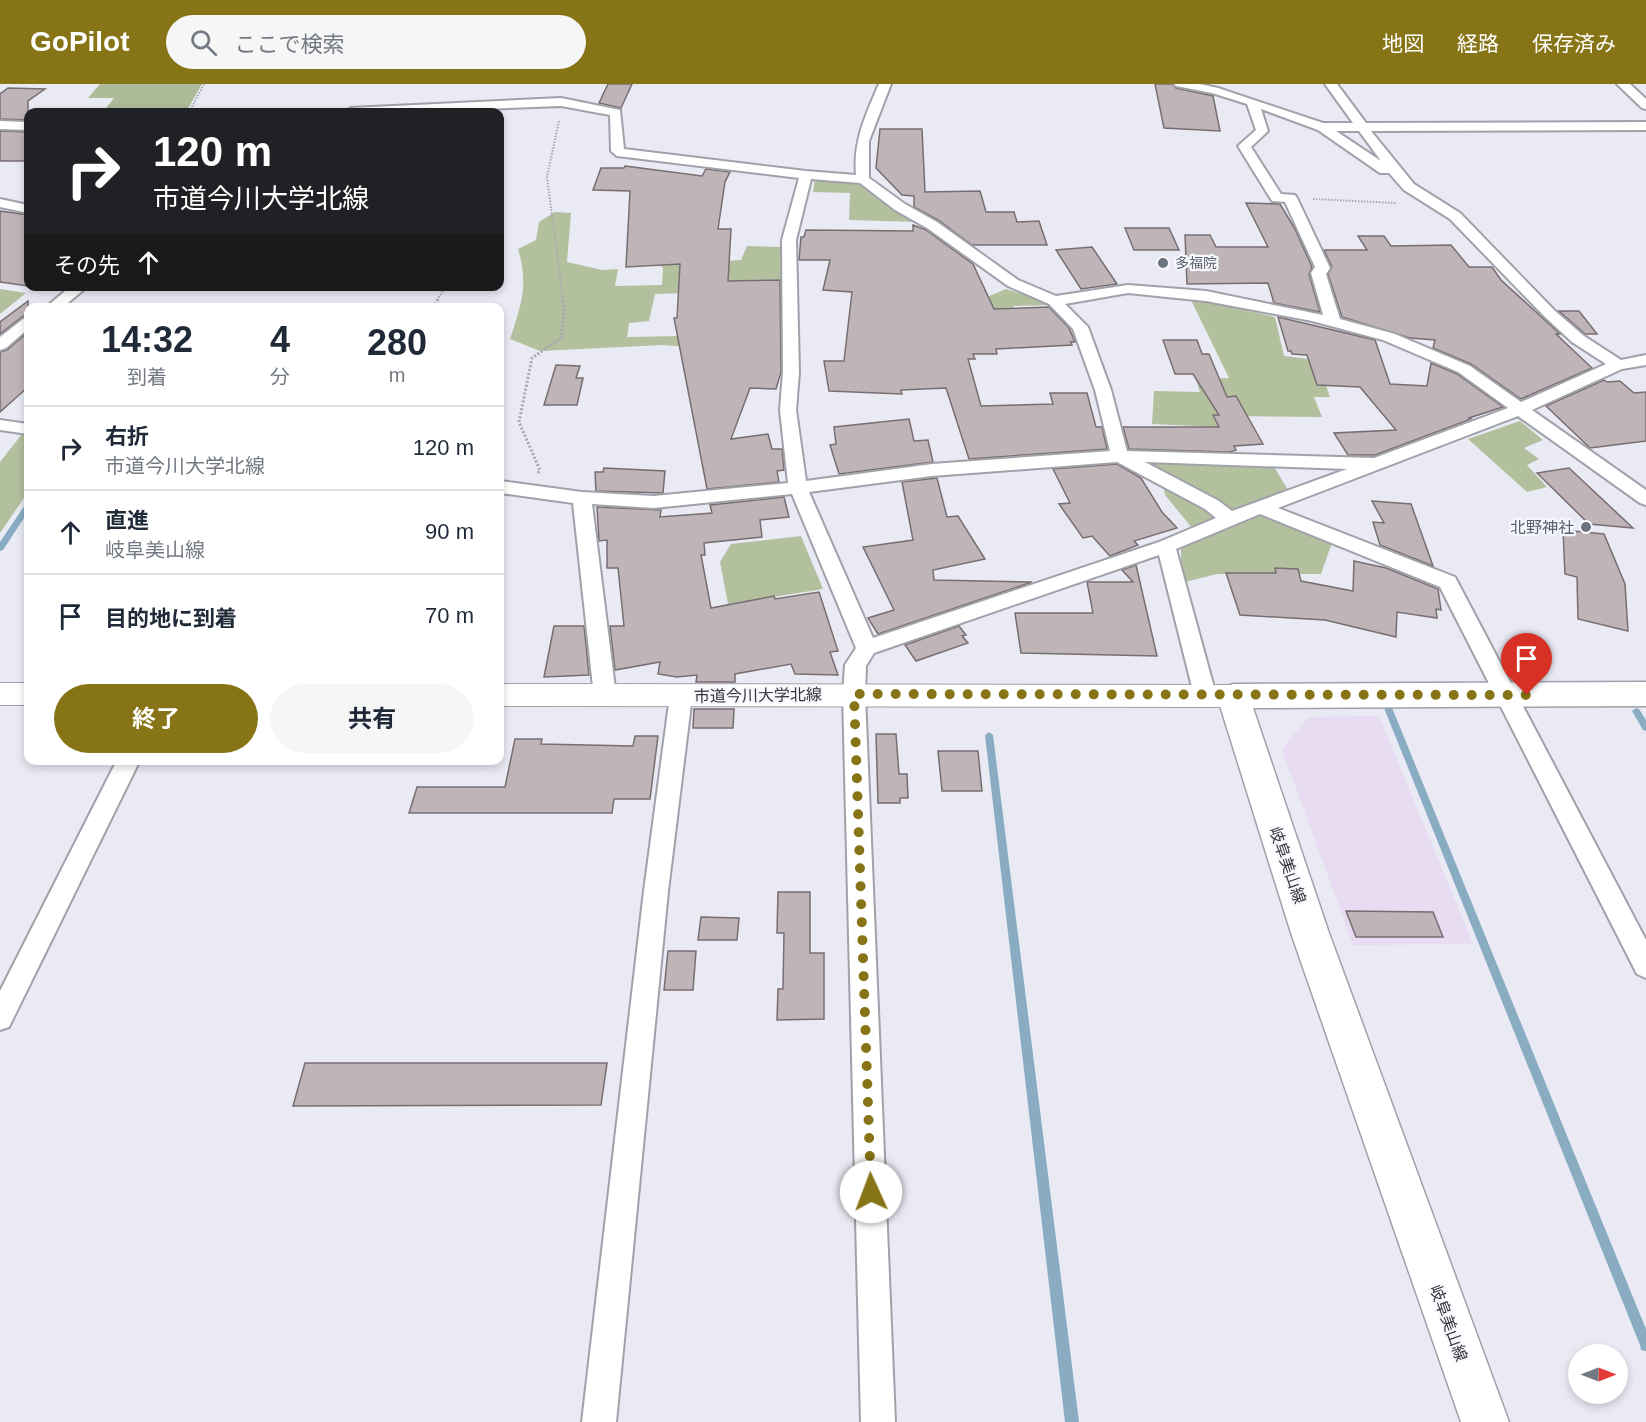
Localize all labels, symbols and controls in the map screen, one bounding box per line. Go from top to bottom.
search box [166,15,586,69]
text: GoPilot [30,26,130,57]
icon: search [187,26,220,59]
text: ここで検索 [235,32,345,57]
text: 地図 [1382,32,1424,55]
text: 経路 [1457,32,1499,55]
text: 保存済み [1532,32,1616,55]
text: 120 m [153,128,272,175]
icon: right [54,132,132,210]
text: 市道今川大学北線 [153,184,369,214]
icon: ahead [132,246,165,279]
text: その先 [54,253,120,278]
place label: 多福院 [1175,255,1217,271]
marker: 多福院 [1156,256,1170,270]
text: 14:32 [101,319,193,360]
text: 4 [270,319,290,360]
text: 280 [367,322,427,363]
text: m [389,364,405,386]
text: 到着 [127,366,167,388]
text: 分 [270,366,290,388]
text: 右折 [105,424,149,449]
icon: right [54,432,87,465]
text: 120 m [413,435,474,460]
text: 市道今川大学北線 [105,455,265,477]
text: 直進 [105,508,149,533]
icon: ahead [54,516,87,549]
text: 90 m [425,519,474,544]
place label: 北野神社 [1510,519,1574,536]
marker: 北野神社 [1579,520,1593,534]
text: 岐阜美山線 [105,539,205,561]
icon: arrive [54,600,87,633]
text: 70 m [425,603,474,628]
text: 目的地に到着 [105,606,237,631]
pin [1501,633,1552,695]
icon: arrive [1510,642,1543,675]
button: 終了 [54,684,258,753]
button: 共有 [270,684,474,753]
street label: 市道今川大学北線 [694,686,822,705]
street label: 岐阜美山線 [1266,825,1309,906]
position arrow [839,1160,903,1224]
street label: 岐阜美山線 [1427,1283,1470,1364]
north arrow [1568,1344,1628,1404]
map controls [1568,1344,1628,1404]

